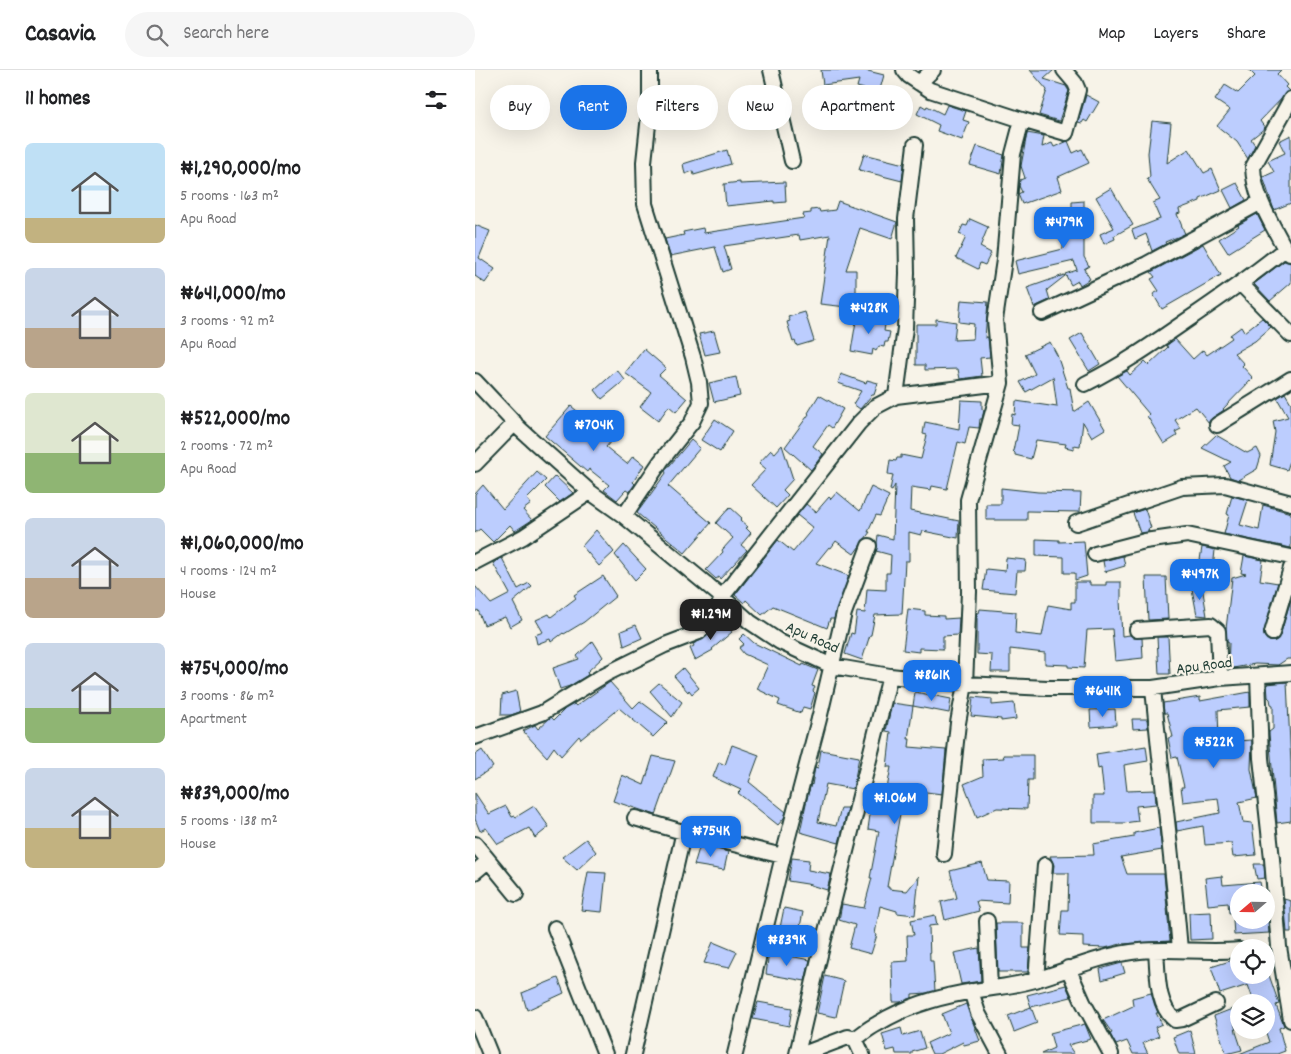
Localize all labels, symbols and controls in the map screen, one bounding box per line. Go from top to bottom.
search box [125,12,475,57]
text: Casavia [25,18,95,52]
icon: search [143,21,171,49]
text: Search here [183,21,269,48]
text: Map [1098,22,1125,47]
text: Layers [1153,22,1199,47]
text: Share [1227,22,1266,47]
text: 11 homes [25,85,90,115]
chip: Buy [490,85,550,130]
chip: Rent [560,85,627,130]
chip: Filters [637,85,718,130]
chip: New [728,85,792,130]
chip: Apartment [802,85,913,130]
icon: filters [422,86,450,114]
text: ₦1,290,000/mo [180,155,301,185]
icon: home [65,163,125,223]
text: 5 rooms · 163 m² [180,185,279,208]
pin: ₦479K [1029,206,1099,249]
text: Apu Road [180,208,237,231]
text: ₦479K [1045,211,1083,234]
text: ₦641,000/mo [180,280,286,310]
icon: home [65,288,125,348]
pin: ₦428K [834,292,904,335]
text: ₦428K [850,297,888,320]
text: 3 rooms · 92 m² [180,310,274,333]
text: Apu Road [180,333,237,356]
text: ₦522,000/mo [180,405,290,435]
pin: ₦704K [559,410,629,452]
icon: home [65,413,125,473]
text: ₦704K [574,414,614,437]
text: 2 rooms · 72 m² [180,435,273,458]
text: Apu Road [180,458,237,481]
text: ₦1,060,000/mo [180,530,304,560]
icon: home [65,538,125,598]
pin: ₦497K [1165,558,1235,601]
text: 4 rooms · 124 m² [180,560,277,583]
text: ₦497K [1181,563,1219,586]
text: House [180,583,216,606]
pin: ₦1.29M [670,598,752,641]
text: ₦1.29M [691,603,731,626]
street label: Apu Road [781,616,843,660]
street label: Apu Road [1175,652,1234,681]
text: ₦754,000/mo [180,655,288,685]
pin: ₦861K [897,660,967,702]
icon: home [65,663,125,723]
text: ₦861K [914,664,950,687]
pin: ₦641K [1068,676,1138,718]
text: ₦641K [1085,680,1121,703]
text: 3 rooms · 86 m² [180,685,274,708]
text: Apartment [180,708,247,731]
pin: ₦522K [1179,726,1249,769]
text: ₦522K [1194,731,1234,754]
text: ₦839,000/mo [180,780,289,810]
pin: ₦1.06M [854,782,936,825]
text: ₦1.06M [874,787,916,810]
icon: home [65,788,125,848]
text: 5 rooms · 138 m² [180,810,277,833]
pin: ₦754K [676,816,746,858]
text: ₦754K [692,820,730,843]
text: House [180,833,216,856]
north arrow [1230,884,1275,929]
map controls [1230,884,1275,1039]
pin: ₦839K [752,924,822,967]
text: ₦839K [768,929,806,952]
button: locate [1230,939,1275,984]
button: layers [1230,994,1275,1039]

